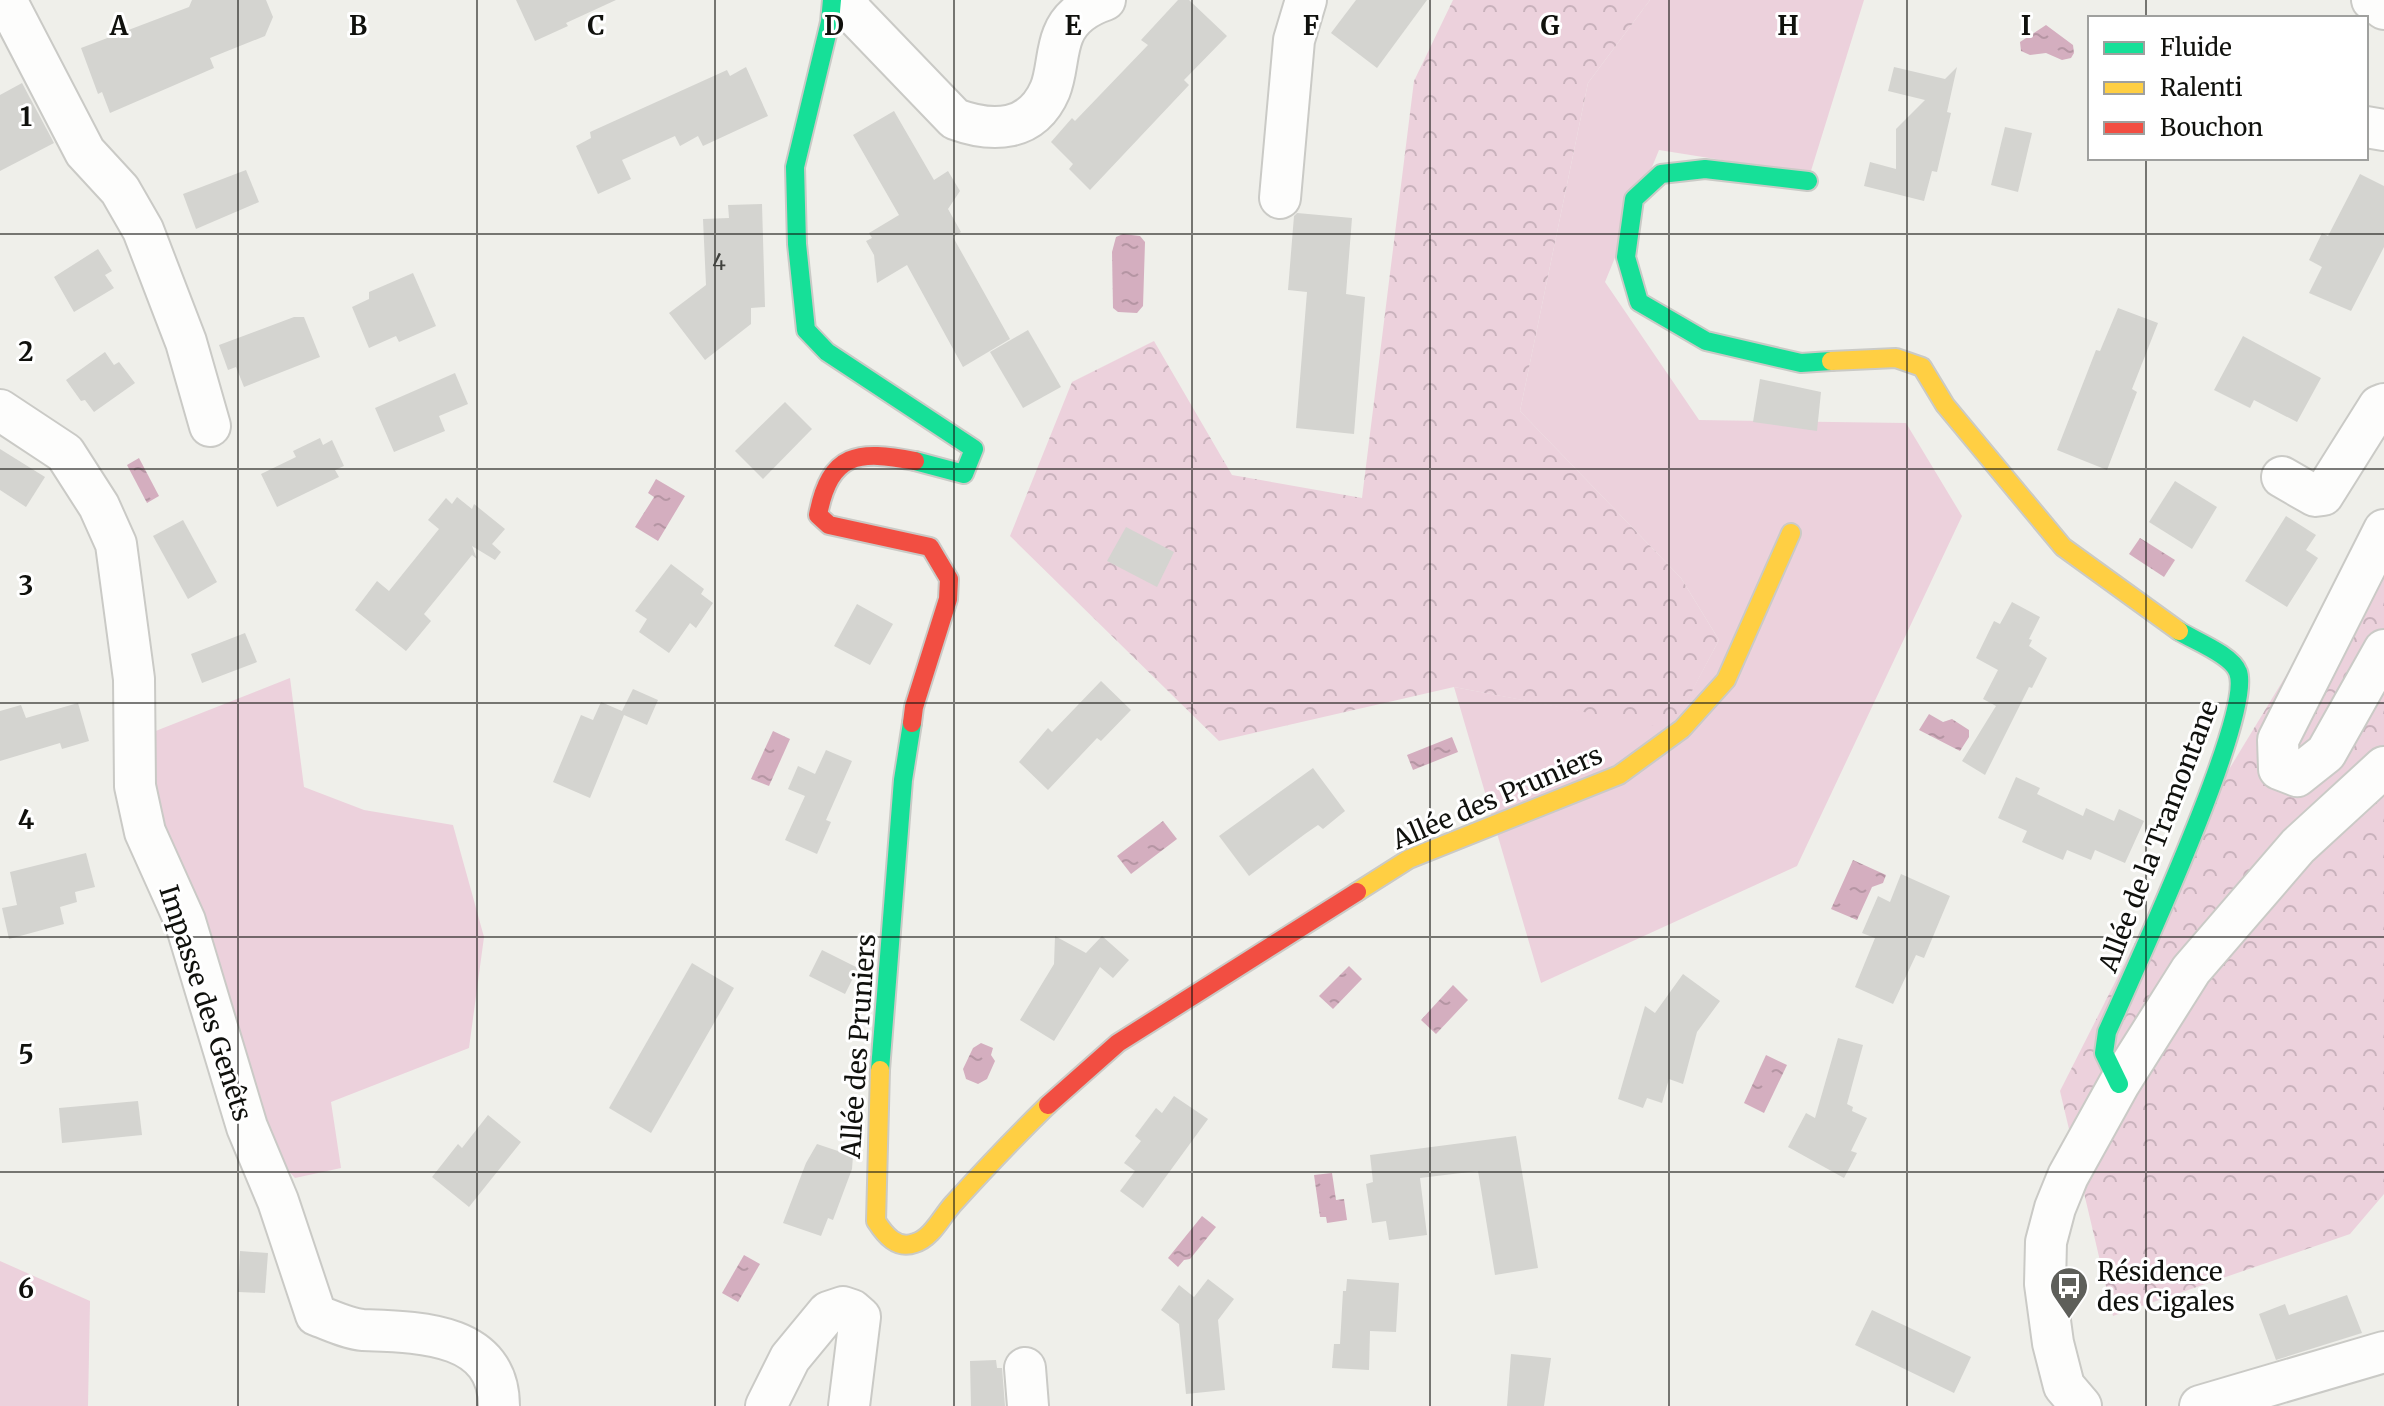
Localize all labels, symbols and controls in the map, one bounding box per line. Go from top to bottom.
text: A [109,9,129,42]
text: B [349,9,367,42]
text: C [587,9,605,42]
text: D [824,9,844,42]
text: E [1065,9,1082,42]
text: F [1303,9,1319,42]
text: G [1541,9,1560,42]
text: H [1777,9,1799,42]
text: I [2021,9,2031,42]
legend [2088,16,2368,160]
text: Fluide [2160,32,2232,63]
text: Ralenti [2160,72,2243,103]
text: 1 [20,100,32,133]
text: Bouchon [2160,112,2263,143]
house number: 4 [712,248,726,276]
text: 2 [18,335,34,368]
text: 3 [19,569,33,602]
street label: Allée de la Tramontane [2091,695,2225,978]
street label: Allée des Pruniers [1386,738,1607,857]
text: 4 [18,803,35,836]
street label: Impasse des Genêts [152,881,260,1125]
street label: Allée des Pruniers [834,933,882,1160]
text: 5 [18,1038,34,1071]
place label: Résidence des Cigales [2097,1255,2235,1318]
bus stop icon: Résidence des Cigales [2048,1265,2090,1320]
text: 6 [18,1272,34,1305]

